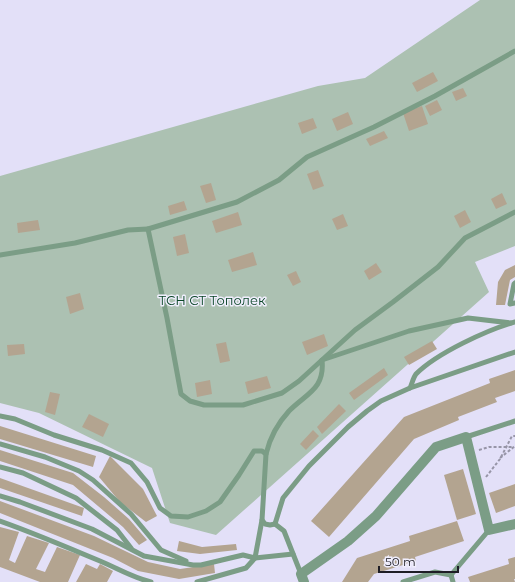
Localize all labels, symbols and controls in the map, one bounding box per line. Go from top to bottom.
park label: ТСН СТ Тополек [158,292,266,308]
scale bar [379,548,458,574]
text: 50 m [385,554,416,569]

